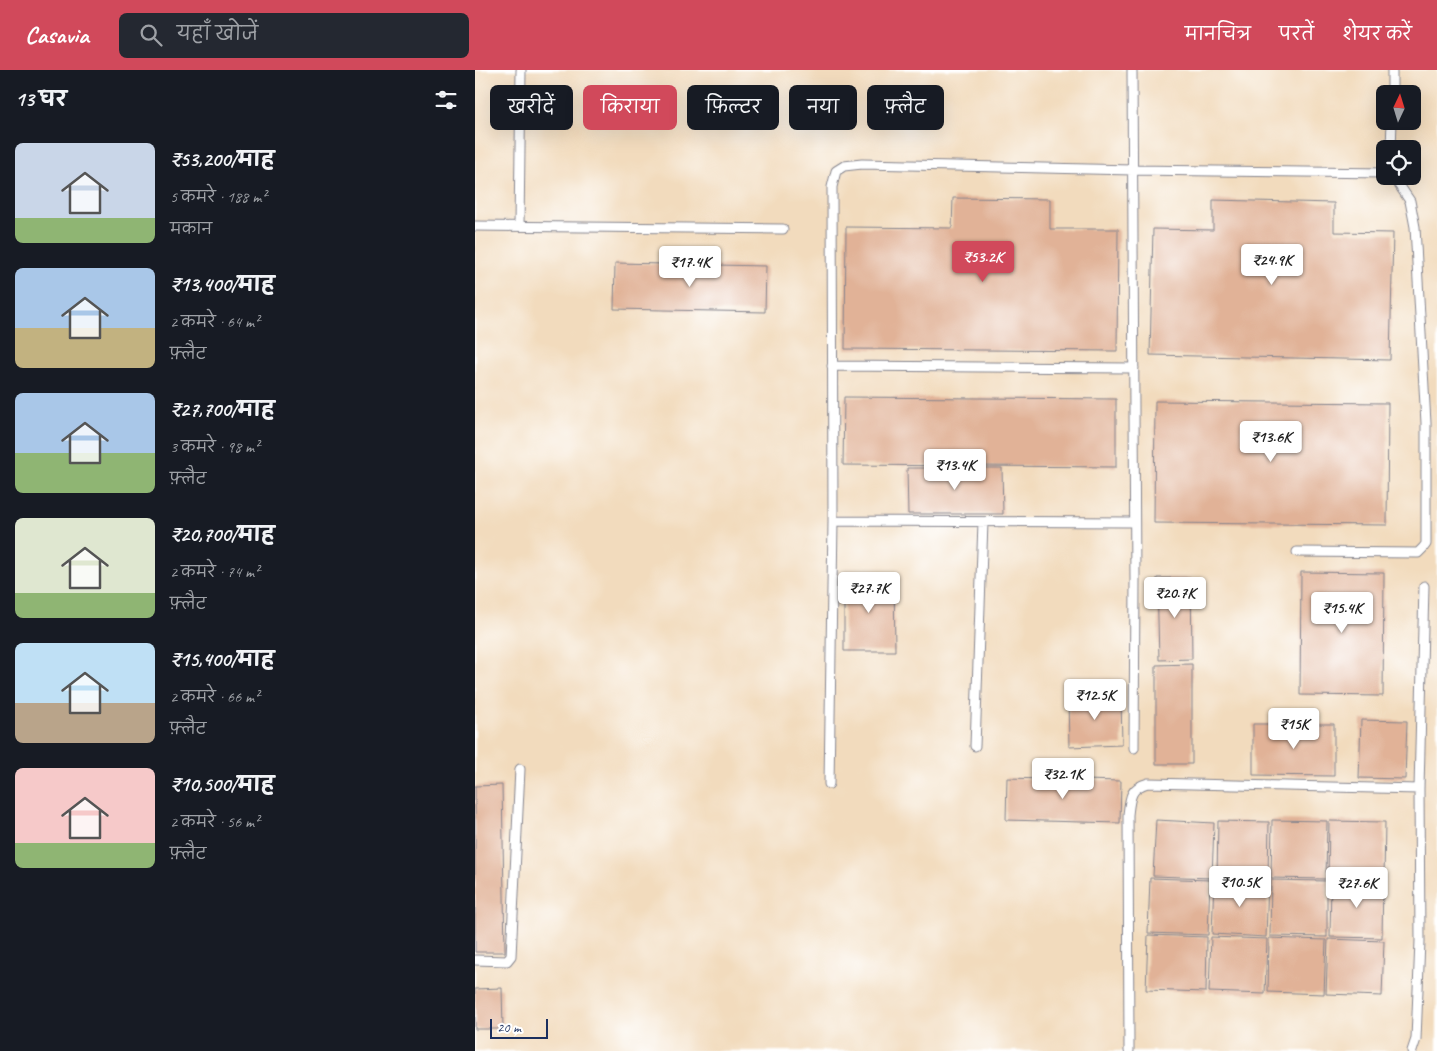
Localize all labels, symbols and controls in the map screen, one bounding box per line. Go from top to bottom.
search box [119,13,469,58]
text: Casavia [25,20,89,50]
icon: search [137,21,165,49]
text: यहाँ खोजें [177,22,258,46]
text: मानचित्र [1185,23,1251,45]
text: परतें [1279,23,1314,45]
text: शेयर करें [1342,23,1412,45]
chip: खरीदें [490,85,573,130]
chip: किराया [583,85,677,130]
chip: फ़िल्टर [687,85,779,130]
chip: नया [789,85,857,130]
chip: फ़्लैट [867,85,944,130]
north arrow [1376,85,1421,130]
map controls [1376,85,1421,185]
text: 13 घर [15,86,67,112]
icon: filters [432,86,460,114]
button: locate [1376,140,1421,185]
text: ₹53,200/माह [170,146,274,172]
icon: home [55,163,115,223]
text: 5 कमरे · 188 m² [170,187,266,207]
text: मकान [170,219,212,239]
pin: ₹53.2K [942,240,1024,283]
pin: ₹24.9K [1231,244,1313,286]
pin: ₹17.4K [649,246,731,288]
text: ₹53.2K [963,247,1003,267]
text: ₹24.9K [1252,250,1292,270]
text: ₹17.4K [670,252,710,272]
text: ₹13,400/माह [170,271,275,297]
icon: home [55,288,115,348]
text: 2 कमरे · 64 m² [170,312,259,332]
text: फ़्लैट [170,344,206,364]
text: ₹27,700/माह [170,396,275,422]
icon: home [55,413,115,473]
pin: ₹13.6K [1230,420,1312,463]
text: ₹13.6K [1251,427,1291,447]
text: 3 कमरे · 98 m² [170,437,259,457]
pin: ₹13.4K [914,448,996,491]
text: ₹13.4K [935,455,975,475]
text: फ़्लैट [170,469,206,489]
text: ₹20,700/माह [170,521,275,547]
icon: home [55,538,115,598]
text: 2 कमरे · 74 m² [170,562,259,582]
pin: ₹27.7K [828,572,910,614]
pin: ₹20.7K [1134,576,1216,619]
text: ₹27.7K [849,578,889,598]
text: ₹20.7K [1155,583,1195,603]
pin: ₹15.4K [1301,592,1383,634]
text: फ़्लैट [170,594,206,614]
text: ₹15.4K [1322,598,1362,618]
text: ₹15,400/माह [170,646,274,672]
icon: home [55,663,115,723]
pin: ₹12.5K [1054,678,1136,721]
text: ₹12.5K [1075,685,1115,705]
text: 2 कमरे · 66 m² [170,687,259,707]
pin: ₹15K [1264,708,1324,750]
text: ₹15K [1279,714,1309,734]
text: फ़्लैट [170,719,206,739]
pin: ₹32.1K [1022,758,1104,800]
text: ₹32.1K [1043,764,1083,784]
text: ₹10,500/माह [170,771,274,797]
icon: home [55,788,115,848]
text: 2 कमरे · 56 m² [170,812,259,832]
text: फ़्लैट [170,844,206,864]
pin: ₹10.5K [1199,866,1281,908]
pin: ₹27.6K [1316,866,1398,909]
text: ₹10.5K [1220,872,1260,892]
text: ₹27.6K [1337,873,1377,893]
scale bar [490,1016,547,1039]
text: 20 m [497,1019,521,1036]

